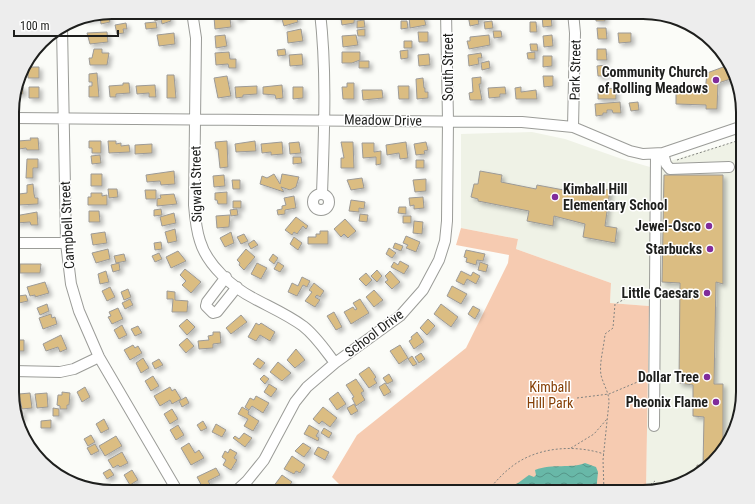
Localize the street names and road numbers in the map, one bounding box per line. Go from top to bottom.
street label: South Street [440,33,456,101]
street label: Park Street [566,39,584,101]
street label: Meadow Drive [344,111,423,129]
street label: Sigwalt Street [187,146,205,222]
street label: Campbell Street [57,181,77,269]
street label: School Drive [342,306,407,360]

